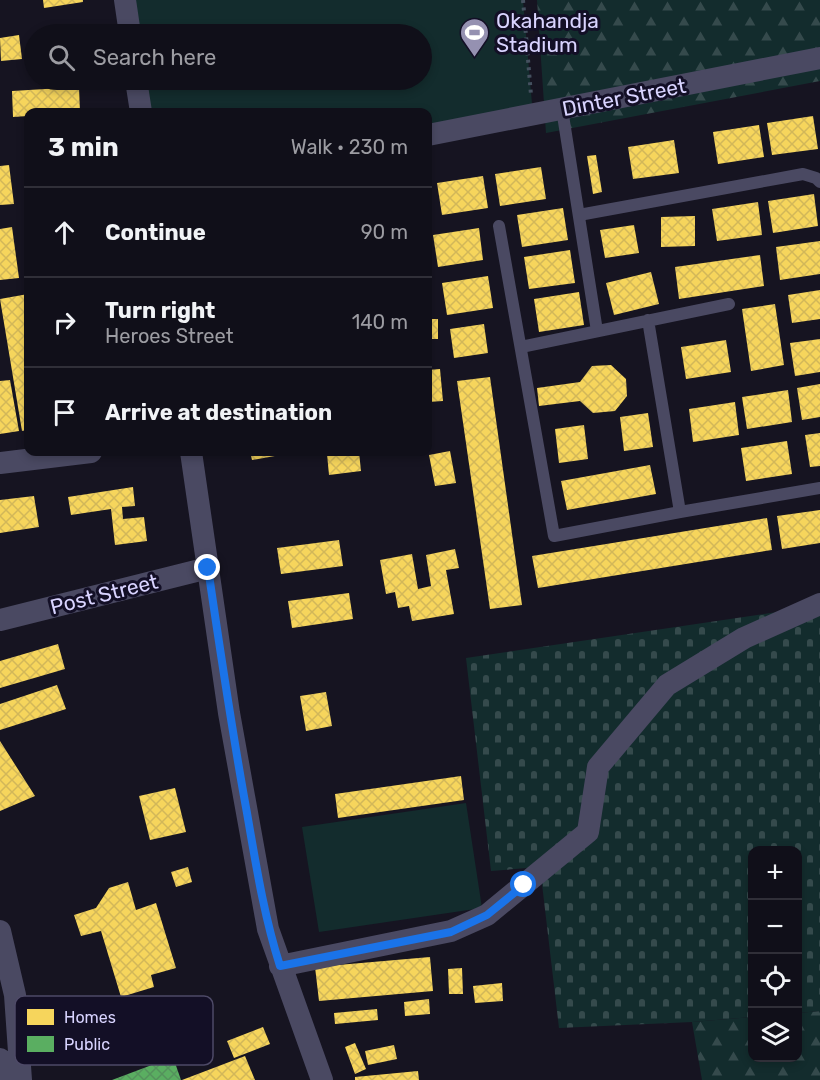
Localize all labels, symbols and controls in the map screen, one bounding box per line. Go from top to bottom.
place label: Okahandja Stadium [496,8,599,57]
sports icon: Okahandja Stadium [459,16,491,58]
search box [24,24,432,90]
icon: search [45,41,78,74]
text: Search here [93,44,216,71]
street label: Dinter Street [560,73,688,121]
text: 3 min [48,132,119,163]
text: Walk · 230 m [291,135,408,159]
icon: ahead [48,216,81,249]
text: Continue [105,219,206,246]
text: 90 m [361,220,408,244]
text: Turn right [105,297,215,324]
icon: right [48,306,81,339]
text: 140 m [352,310,408,334]
text: Heroes Street [105,324,234,348]
icon: arrive [48,396,81,429]
text: Arrive at destination [105,399,332,426]
route end [194,554,220,580]
street label: Post Street [48,569,160,619]
map controls [748,846,802,1062]
button: + [748,846,802,900]
route start [510,871,536,897]
button: − [748,900,802,954]
button: locate [748,954,802,1008]
legend [15,996,213,1065]
text: Homes [64,1008,116,1027]
button: layers [748,1008,802,1062]
text: Public [64,1035,110,1054]

